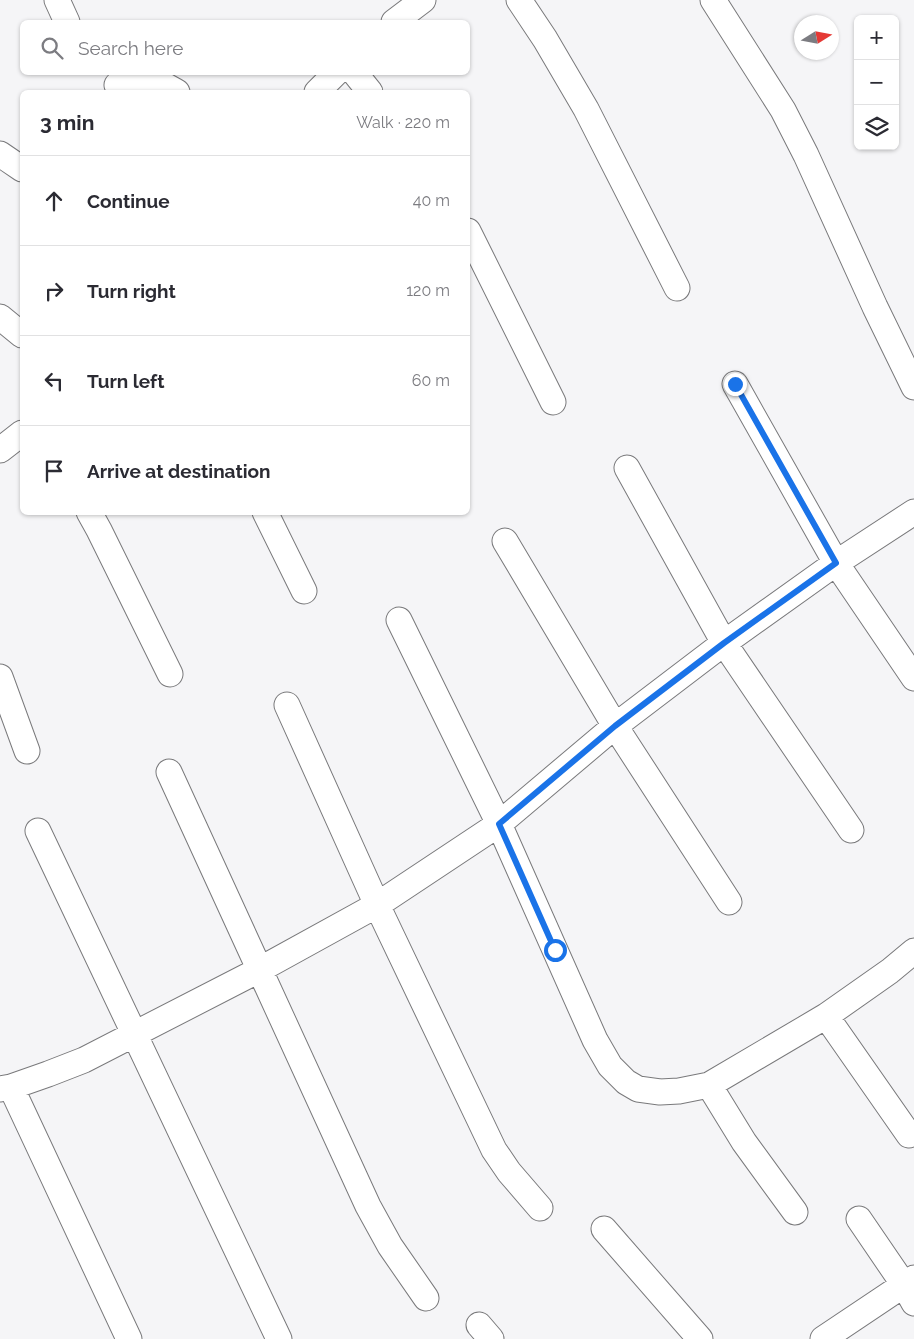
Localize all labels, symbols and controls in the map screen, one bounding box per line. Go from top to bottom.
north arrow [794,15,839,60]
map controls [854,15,899,150]
button: + [854,15,899,60]
search box [20,20,470,75]
icon: search [38,34,66,62]
text: Search here [78,37,184,59]
button: − [854,60,899,105]
button: layers [854,105,899,150]
text: 3 min [40,110,94,135]
text: Walk · 220 m [356,113,450,132]
icon: ahead [40,187,68,215]
text: Continue [87,190,170,212]
text: 40 m [413,191,450,210]
icon: right [40,277,68,305]
text: Turn right [87,280,176,302]
text: 120 m [406,281,450,300]
icon: left [40,367,68,395]
text: Turn left [87,370,164,392]
text: 60 m [412,371,450,390]
route end [724,373,747,396]
icon: arrive [40,457,68,485]
text: Arrive at destination [87,460,271,482]
route start [544,939,567,962]

